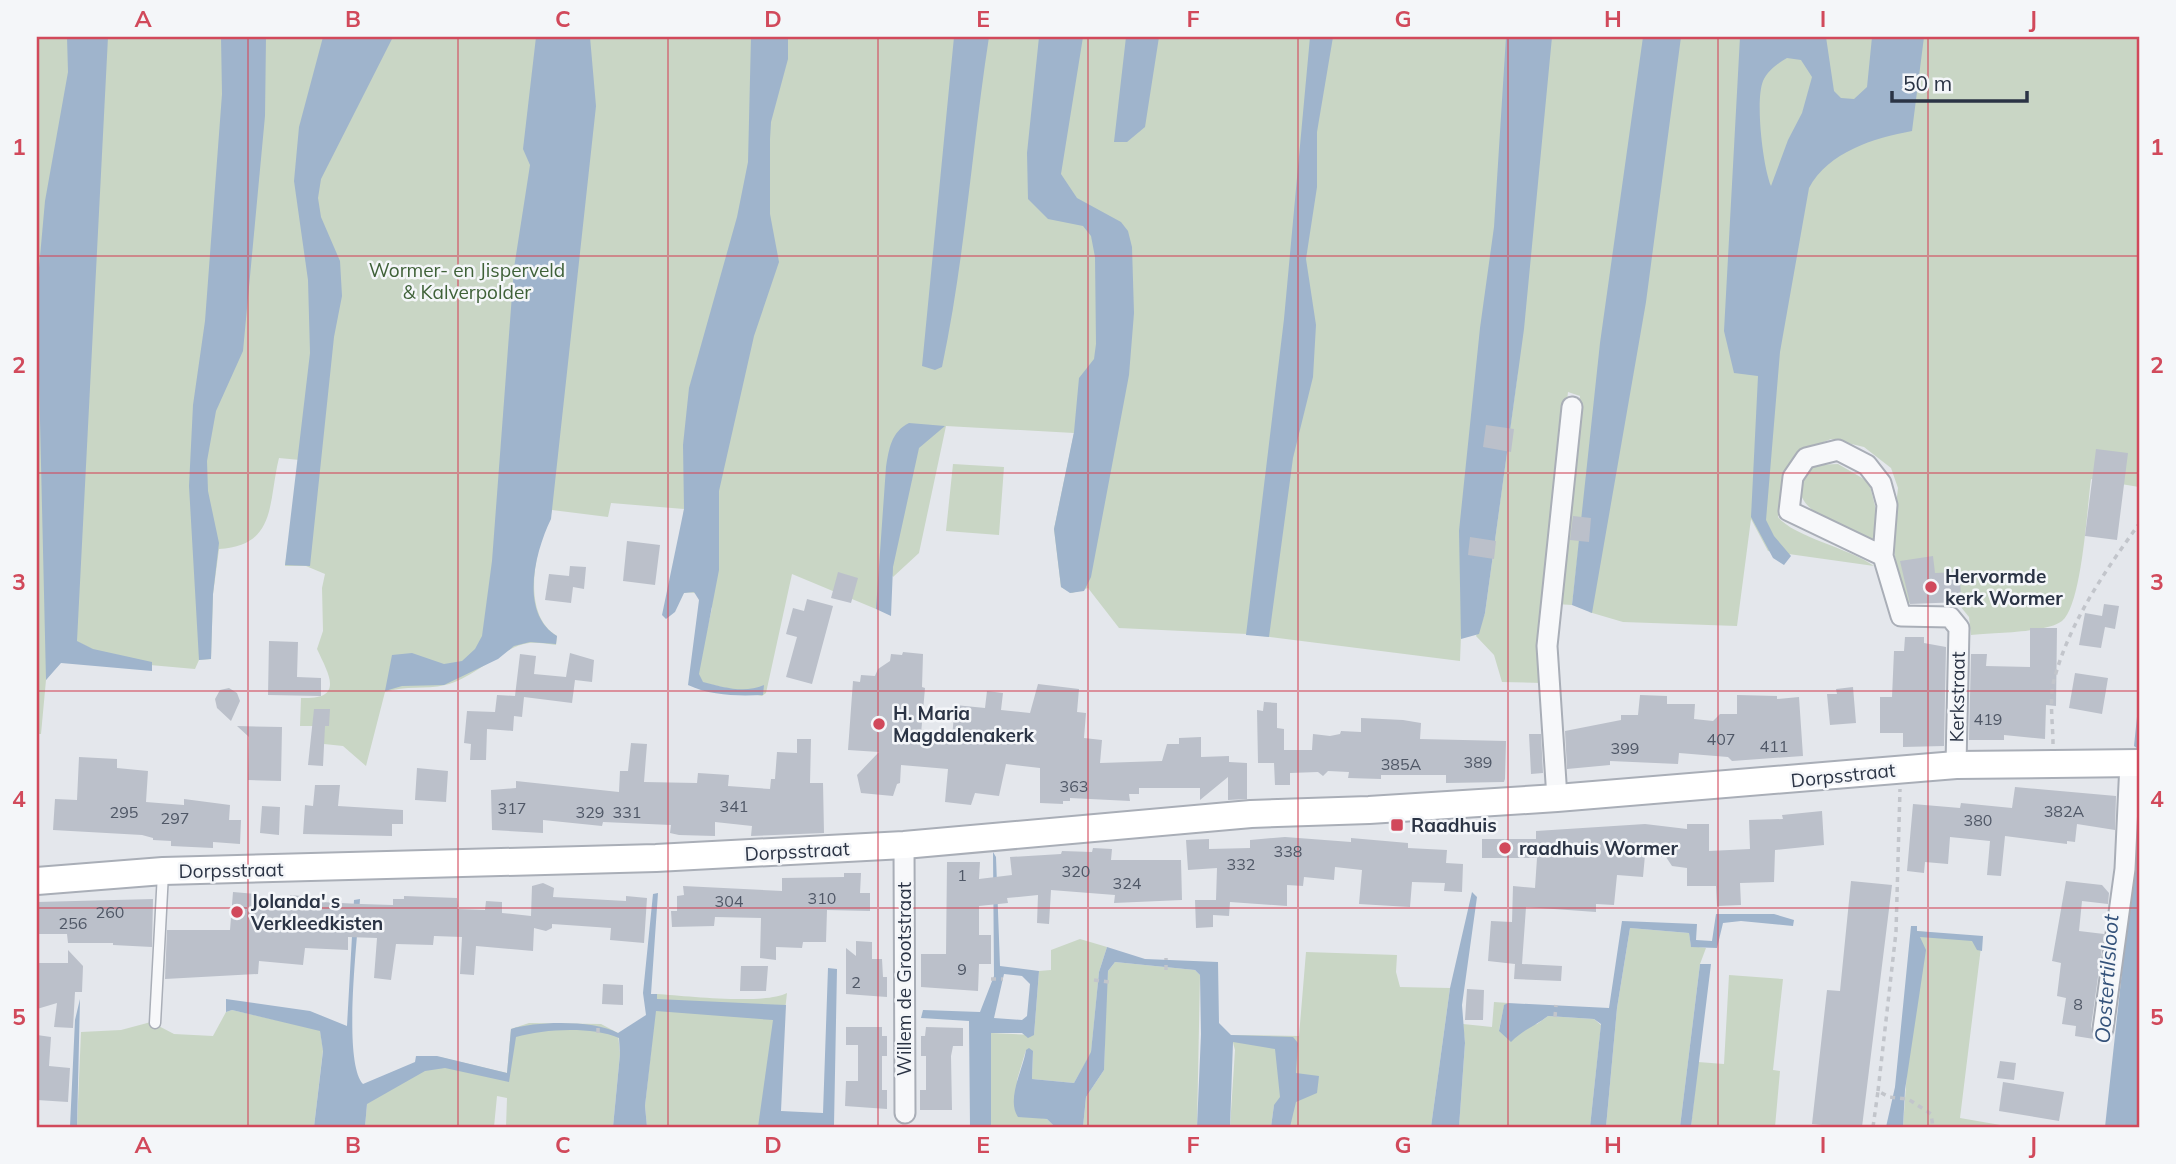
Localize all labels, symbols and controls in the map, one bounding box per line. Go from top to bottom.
text: A [134,4,152,33]
text: B [345,4,361,33]
text: C [555,4,571,33]
text: D [764,4,782,33]
text: E [976,4,990,33]
text: F [1186,4,1200,33]
text: G [1394,4,1412,33]
text: H [1604,4,1622,33]
text: I [1820,4,1826,33]
text: J [2029,4,2037,33]
scale bar [1892,60,2027,104]
text: 50 m [1903,70,1952,96]
text: 1 [12,132,26,161]
text: 1 [2150,132,2164,161]
park label: Wormer- en Jisperveld & Kalverpolder [369,258,565,304]
text: 2 [12,350,26,379]
text: 2 [2150,350,2164,379]
place label: Hervormde kerk Wormer [1945,564,2063,610]
text: 3 [12,567,26,596]
text: 3 [2150,567,2164,596]
marker: Hervormde kerk Wormer [1923,579,1939,595]
street label: Kerkstraat [1944,651,1970,743]
place label: H. Maria Magdalenakerk [893,701,1034,747]
house number: 419 [1974,709,2002,729]
marker: H. Maria Magdalenakerk [871,716,887,732]
house number: 407 [1707,729,1735,749]
house number: 411 [1760,736,1788,756]
house number: 399 [1611,738,1639,758]
house number: 389 [1464,752,1492,772]
house number: 385A [1381,754,1422,774]
street label: Dorpsstraat [1790,758,1897,792]
house number: 363 [1060,776,1088,796]
text: 4 [12,784,26,813]
text: 4 [2150,784,2164,813]
house number: 341 [720,796,748,816]
house number: 317 [498,798,526,818]
house number: 382A [2044,801,2085,821]
house number: 295 [110,802,138,822]
house number: 329 [576,802,604,822]
house number: 331 [613,802,641,822]
house number: 297 [161,808,189,828]
house number: 380 [1964,810,1992,830]
place label: Raadhuis [1411,813,1497,837]
marker: Raadhuis [1389,817,1405,833]
street label: Dorpsstraat [744,836,850,866]
place label: raadhuis Wormer [1519,836,1678,860]
marker: raadhuis Wormer [1497,840,1513,856]
house number: 338 [1274,841,1302,861]
house number: 332 [1227,854,1255,874]
street label: Dorpsstraat [178,857,284,883]
house number: 320 [1062,861,1090,881]
house number: 1 [957,865,967,885]
house number: 324 [1113,873,1142,893]
street label: Willem de Grootstraat [892,881,916,1076]
house number: 310 [808,888,836,908]
place label: Jolanda' s Verkleedkisten [250,889,383,935]
house number: 304 [715,891,744,911]
house number: 260 [96,902,124,922]
marker: Jolanda' s Verkleedkisten [229,904,245,920]
house number: 256 [59,913,87,933]
water label: Oostertilsloot [2089,913,2124,1044]
house number: 9 [957,959,967,979]
house number: 2 [851,972,861,992]
house number: 8 [2073,994,2083,1014]
text: 5 [12,1002,26,1031]
text: 5 [2150,1002,2164,1031]
text: A [134,1130,152,1159]
text: B [345,1130,361,1159]
text: C [555,1130,571,1159]
text: D [764,1130,782,1159]
text: E [976,1130,990,1159]
text: F [1186,1130,1200,1159]
text: G [1394,1130,1412,1159]
text: H [1604,1130,1622,1159]
text: I [1820,1130,1826,1159]
text: J [2029,1130,2037,1159]

